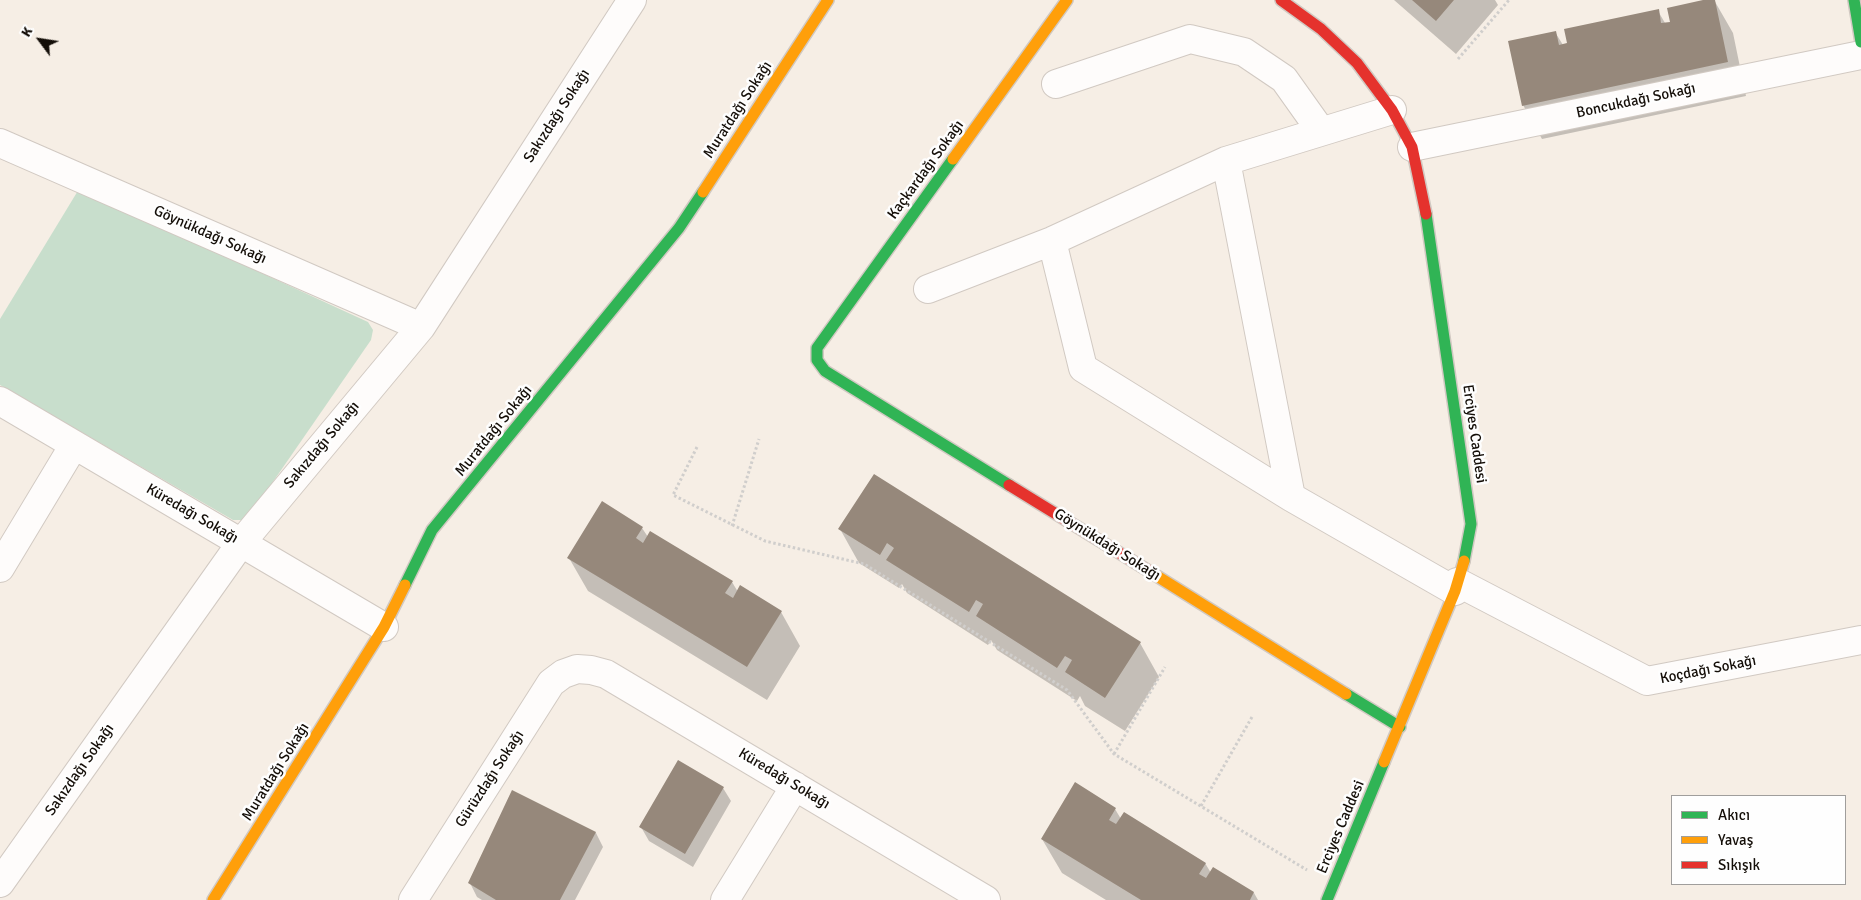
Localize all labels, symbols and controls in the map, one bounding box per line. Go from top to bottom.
north arrow [15,15,65,65]
text: K [17,24,36,40]
street label: Muratdağı Sokağı [700,58,776,162]
street label: Sakızdağı Sokağı [520,66,594,166]
street label: Boncukdağı Sokağı [1575,80,1697,122]
street label: Kaçkardağı Sokağı [884,117,968,223]
street label: Göynükdağı Sokağı [151,202,269,268]
street label: Muratdağı Sokağı [452,382,536,480]
street label: Erciyes Caddesi [1458,383,1490,485]
street label: Sakızdağı Sokağı [280,398,364,492]
street label: Küredağı Sokağı [143,480,241,548]
street label: Göynükdağı Sokağı [1051,505,1163,585]
street label: Koçdağı Sokağı [1658,652,1758,688]
street label: Muratdağı Sokağı [239,720,313,824]
street label: Sakızdağı Sokağı [42,721,118,819]
street label: Gürüzdağı Sokağı [452,727,528,831]
street label: Küredağı Sokağı [735,745,833,813]
street label: Erciyes Caddesi [1313,778,1369,876]
legend [1671,795,1846,885]
text: Akıcı [1718,806,1750,824]
text: Yavaş [1718,831,1753,849]
text: Sıkışık [1718,856,1760,874]

